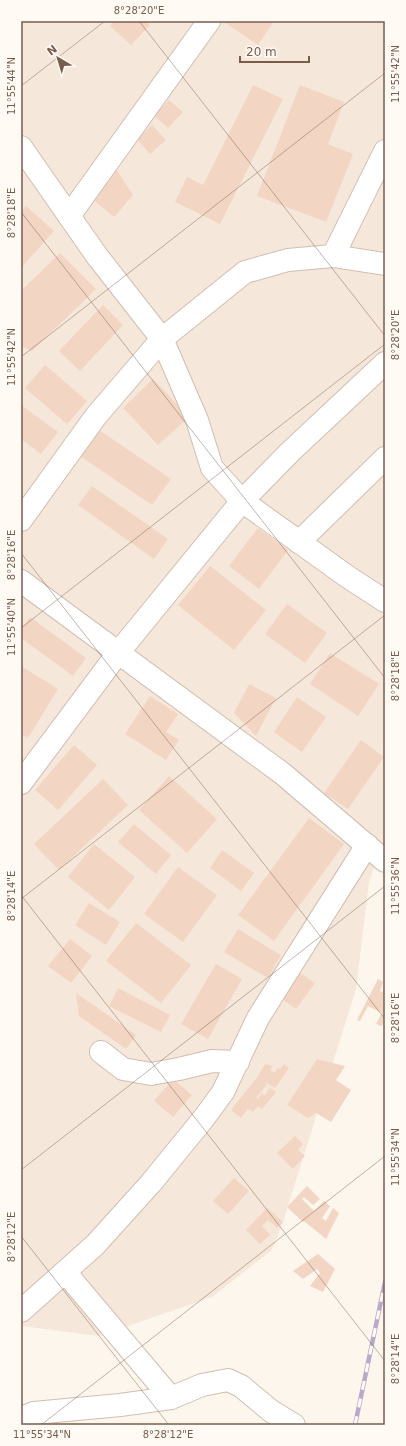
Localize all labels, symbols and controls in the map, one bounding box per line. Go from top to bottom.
text: 8°28'20"E [114,5,164,16]
north arrow [38,38,78,78]
scale bar [240,38,309,64]
text: N [45,43,60,58]
text: 20 m [246,45,277,59]
text: 11°55'42"N [390,45,401,103]
text: 11°55'44"N [6,57,17,115]
text: 8°28'18"E [6,188,17,238]
text: 8°28'20"E [390,310,401,360]
text: 11°55'42"N [6,328,17,386]
text: 8°28'16"E [6,530,17,580]
text: 11°55'40"N [6,598,17,656]
text: 8°28'18"E [390,651,401,701]
text: 11°55'36"N [390,857,401,915]
text: 8°28'14"E [6,871,17,921]
text: 8°28'16"E [390,993,401,1043]
text: 11°55'34"N [390,1128,401,1186]
text: 8°28'12"E [6,1212,17,1262]
text: 8°28'14"E [390,1334,401,1384]
text: 11°55'34"N [13,1429,71,1440]
text: 8°28'12"E [143,1429,193,1440]

